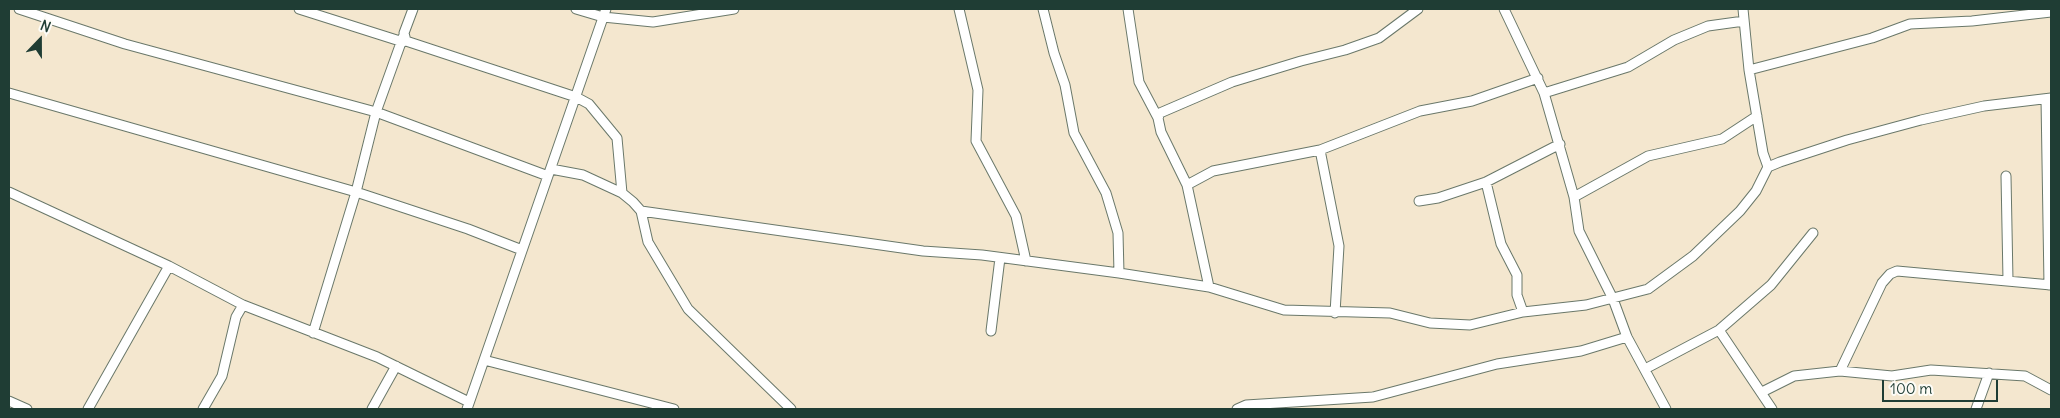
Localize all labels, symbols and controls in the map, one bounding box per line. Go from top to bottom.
north arrow [15,15,65,65]
text: N [38,16,53,36]
scale bar [1885,370,2001,402]
text: 100 m [1890,379,1932,398]

